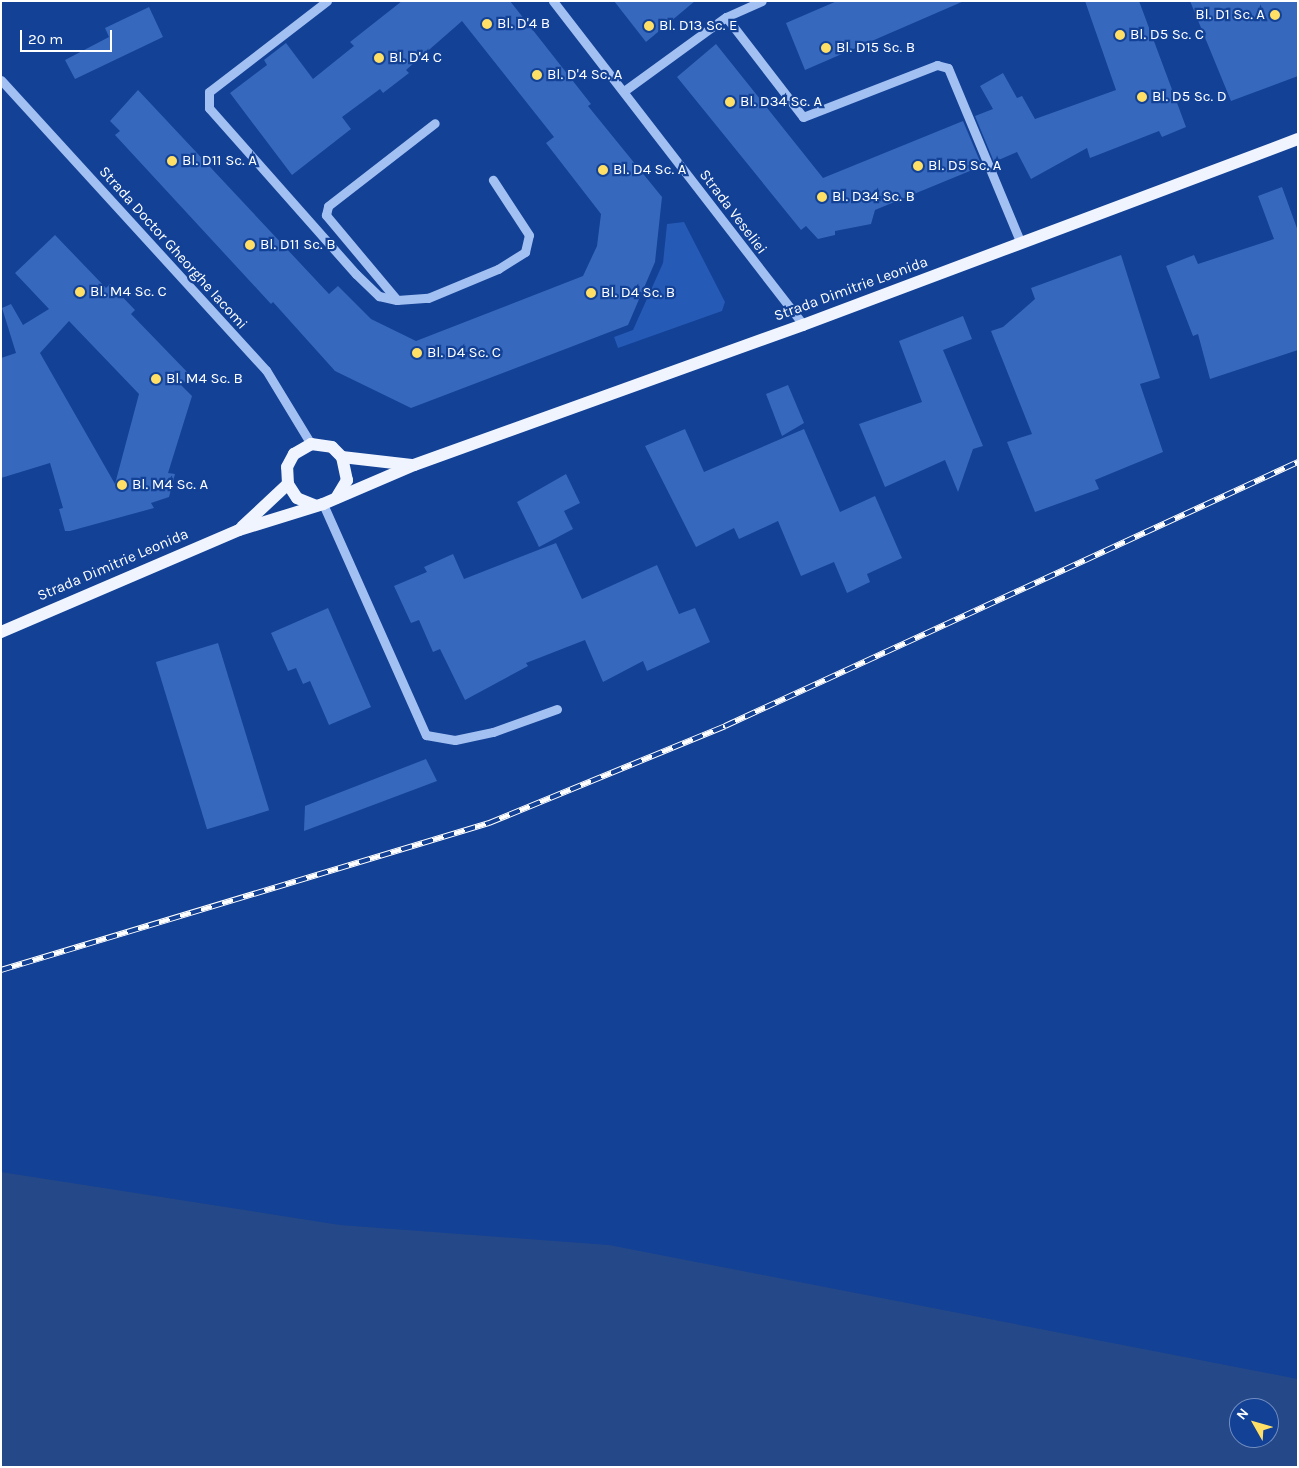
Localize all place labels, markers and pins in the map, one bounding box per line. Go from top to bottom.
place label: Bl. D1 Sc. A [1195,6,1265,24]
marker: Bl. D1 Sc. A [1269,9,1281,21]
place label: Bl. D'4 B [497,15,550,33]
place label: Bl. D13 Sc. E [659,17,738,35]
marker: Bl. D'4 B [481,18,493,30]
marker: Bl. D13 Sc. E [643,20,655,32]
place label: Bl. D5 Sc. C [1130,26,1204,44]
marker: Bl. D5 Sc. C [1114,29,1126,41]
place label: Bl. D15 Sc. B [836,39,915,57]
marker: Bl. D15 Sc. B [820,42,832,54]
place label: Bl. D'4 C [389,49,442,67]
marker: Bl. D'4 C [373,52,385,64]
place label: Bl. D'4 Sc. A [547,66,622,84]
marker: Bl. D'4 Sc. A [531,69,543,81]
place label: Bl. D5 Sc. D [1152,88,1227,106]
marker: Bl. D5 Sc. D [1136,91,1148,103]
place label: Bl. D34 Sc. A [740,93,822,111]
marker: Bl. D34 Sc. A [724,96,736,108]
place label: Bl. D11 Sc. A [182,152,257,170]
marker: Bl. D11 Sc. A [166,155,178,167]
place label: Bl. D5 Sc. A [928,157,1001,175]
marker: Bl. D5 Sc. A [912,160,924,172]
place label: Bl. D4 Sc. A [613,161,686,179]
marker: Bl. D4 Sc. A [597,164,609,176]
place label: Bl. D34 Sc. B [832,188,915,206]
marker: Bl. D34 Sc. B [816,191,828,203]
place label: Bl. D11 Sc. B [260,236,336,254]
marker: Bl. D11 Sc. B [244,239,256,251]
place label: Bl. M4 Sc. C [90,283,167,301]
place label: Bl. D4 Sc. B [601,284,675,302]
marker: Bl. M4 Sc. C [74,286,86,298]
marker: Bl. D4 Sc. B [585,287,597,299]
place label: Bl. D4 Sc. C [427,344,501,362]
marker: Bl. D4 Sc. C [411,347,423,359]
place label: Bl. M4 Sc. B [166,370,243,388]
marker: Bl. M4 Sc. B [150,373,162,385]
place label: Bl. M4 Sc. A [132,476,208,494]
marker: Bl. M4 Sc. A [116,479,128,491]

